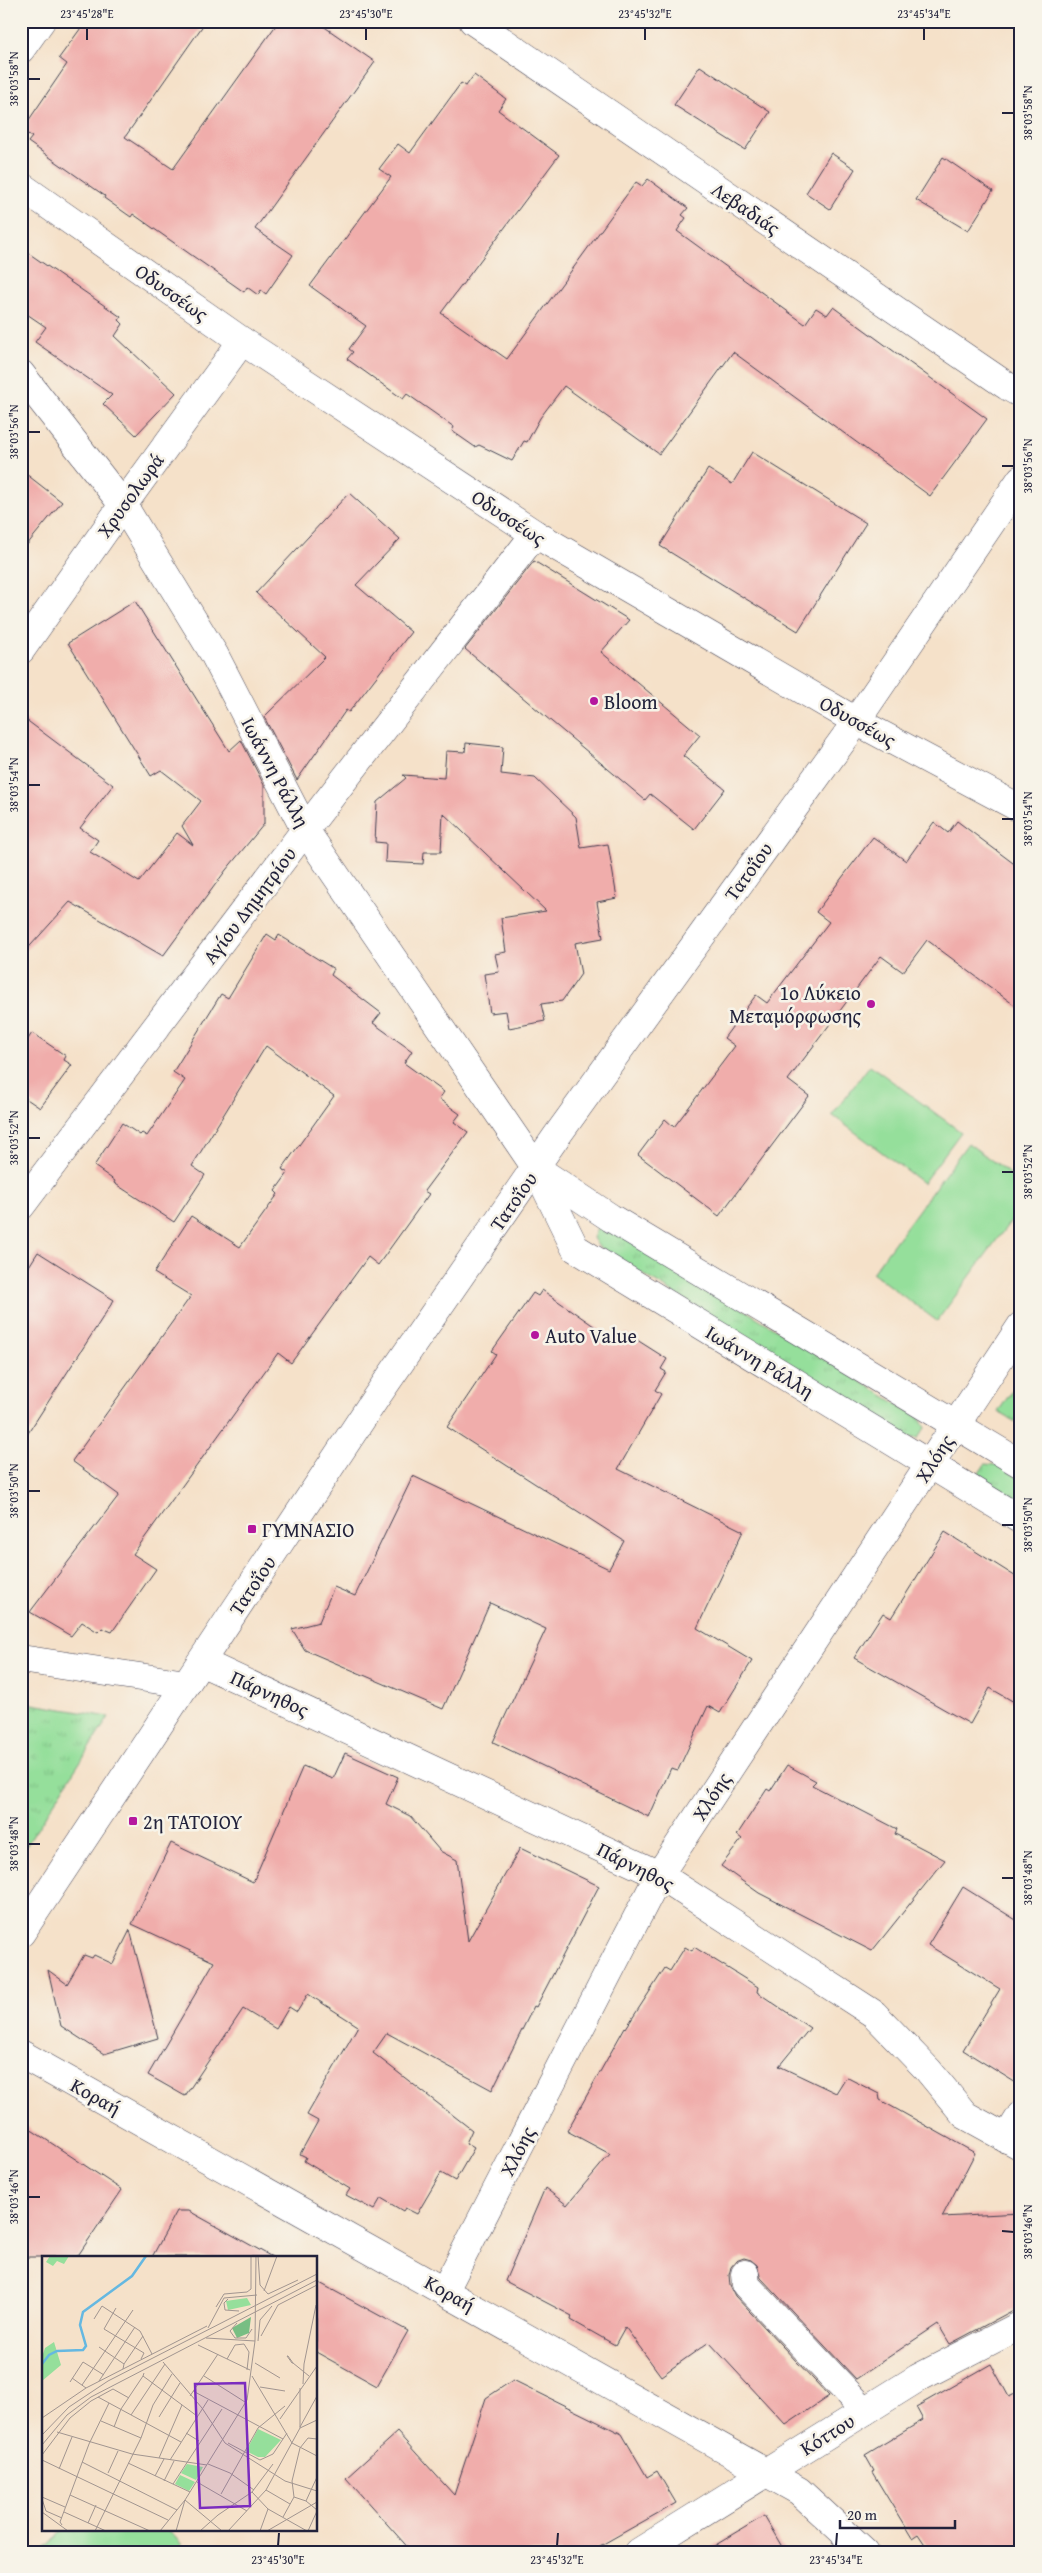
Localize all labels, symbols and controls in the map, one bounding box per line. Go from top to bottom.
text: 23°45'28"E [60,5,114,22]
text: 23°45'30"E [339,5,393,22]
text: 23°45'32"E [618,5,672,22]
text: 23°45'34"E [897,5,951,22]
text: 38°03'58"N [5,51,22,107]
text: 38°03'58"N [1019,85,1036,141]
street label: Λεβαδιάς [706,174,786,242]
street label: Οδυσσέως [130,256,215,328]
text: 38°03'56"N [5,404,22,460]
text: 38°03'56"N [1019,438,1036,494]
street label: Χρυσολωρά [89,447,171,543]
street label: Οδυσσέως [466,482,552,552]
place label: Bloom [604,687,658,716]
street label: Οδυσσέως [814,688,902,754]
marker: Bloom [588,695,600,707]
street label: Ιωάννη Ράλλη [235,712,317,832]
text: 38°03'54"N [5,757,22,813]
text: 38°03'54"N [1019,791,1036,847]
street label: Τατοΐου [717,836,779,906]
street label: Αγίου Δημητρίου [195,840,303,970]
place label: 1ο Λύκειο Μεταμόρφωσης [729,978,862,1030]
marker: 1ο Λύκειο Μεταμόρφωσης [865,998,877,1010]
text: 38°03'52"N [5,1110,22,1166]
text: 38°03'52"N [1019,1144,1036,1200]
street label: Τατοΐου [482,1166,544,1236]
street label: Ιωάννη Ράλλη [700,1317,820,1405]
place label: Auto Value [545,1321,637,1350]
marker: Auto Value [529,1329,541,1341]
street label: Χλόης [908,1428,961,1488]
text: 38°03'50"N [5,1463,22,1519]
text: 38°03'50"N [1019,1497,1036,1553]
place label: ΓΥΜΝΑΣΙΟ [262,1515,354,1544]
marker: ΓΥΜΝΑΣΙΟ [246,1523,258,1535]
street label: Τατοΐου [221,1549,283,1621]
street label: Πάρνηθος [226,1662,314,1724]
street label: Χλόης [685,1766,738,1826]
place label: 2η ΤΑΤΟΙΟΥ [143,1807,242,1836]
marker: 2η ΤΑΤΟΙΟΥ [127,1815,139,1827]
text: 38°03'48"N [5,1816,22,1872]
street label: Πάρνηθος [592,1834,680,1898]
text: 38°03'48"N [1019,1850,1036,1906]
street label: Κοραή [66,2070,126,2122]
street label: Χλόης [492,2121,542,2181]
text: 38°03'46"N [5,2169,22,2225]
text: 38°03'46"N [1019,2204,1036,2260]
inset map [42,2256,318,2530]
street label: Κοραή [420,2267,480,2319]
street label: Κόττου [794,2406,860,2462]
scale bar [840,2498,954,2530]
text: 20 m [847,2504,878,2525]
text: 23°45'30"E [251,2551,305,2568]
text: 23°45'32"E [530,2551,584,2568]
text: 23°45'34"E [809,2551,863,2568]

